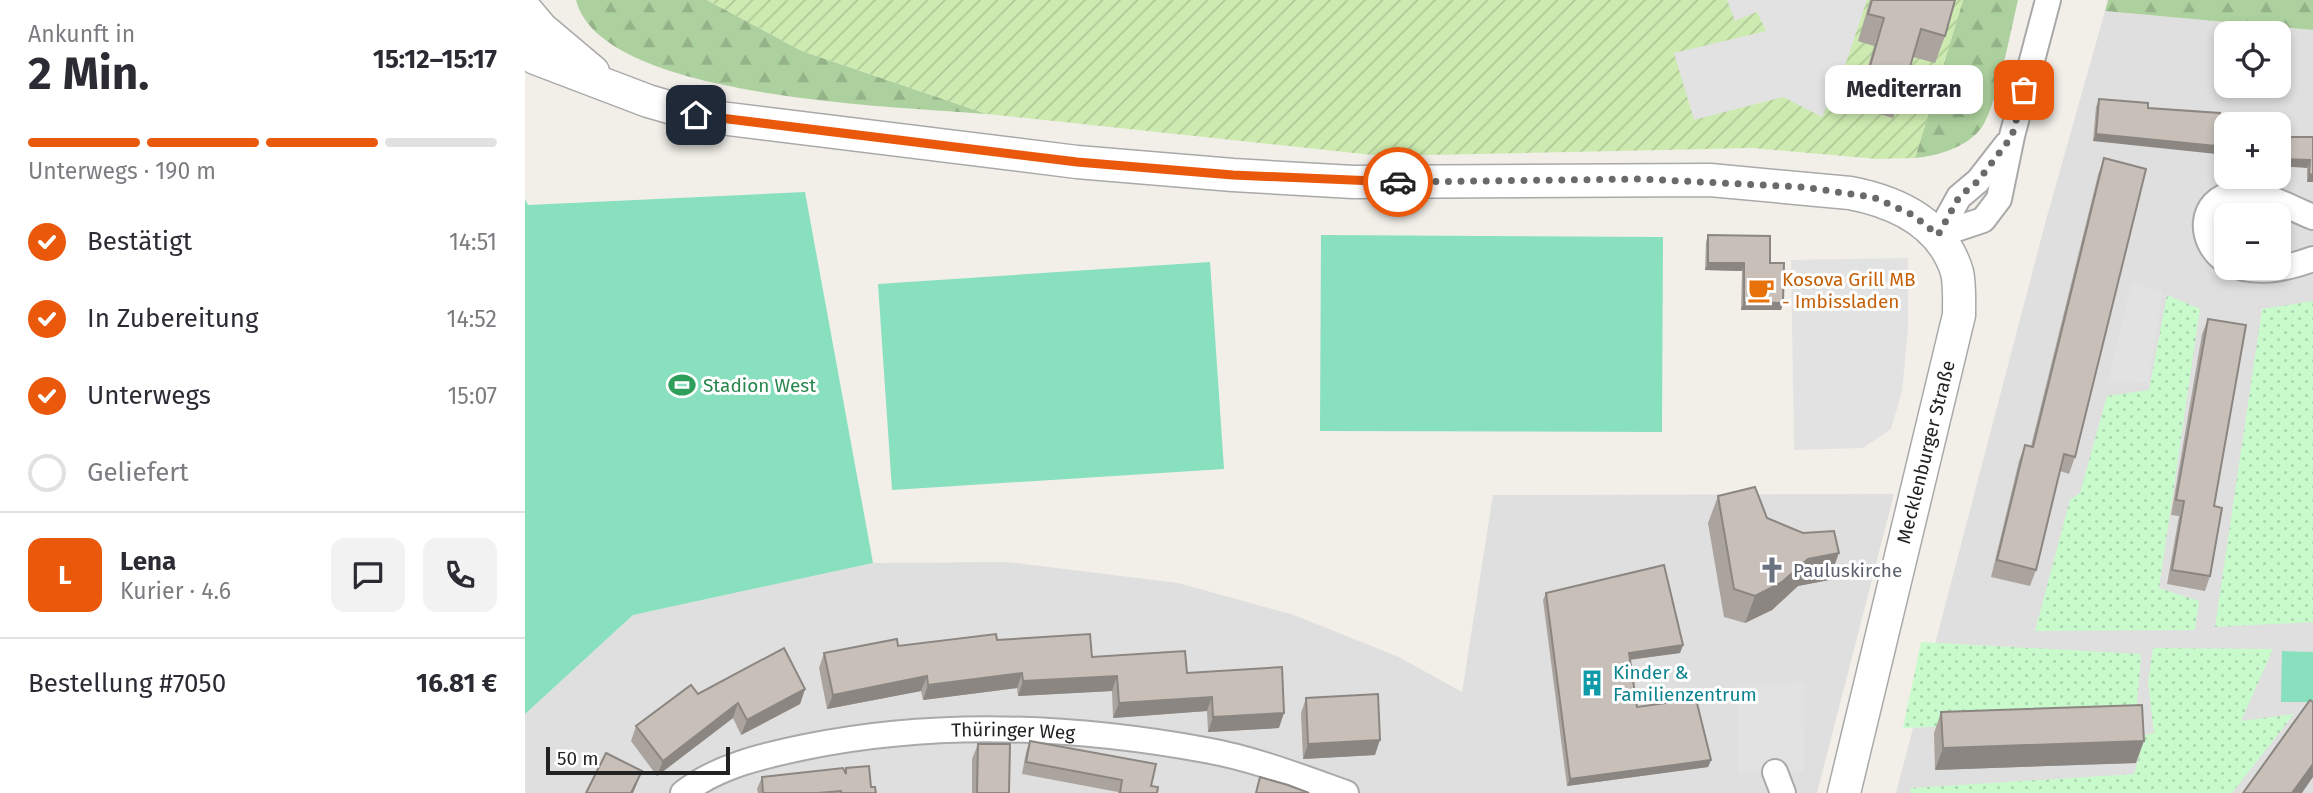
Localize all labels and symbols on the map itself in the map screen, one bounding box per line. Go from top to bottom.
pin [1994,60,2054,120]
callout: Mediterran [1825,66,1982,114]
pin [666,85,726,145]
courier [1363,147,1433,217]
place label: Kosova Grill MB - Imbissladen [1782,268,1916,313]
cafe icon: Kosova Grill MB - Imbissladen [1746,275,1776,305]
street label: Mecklenburger Straße [1892,358,1960,546]
sports icon: Stadion West [667,370,697,400]
place label: Stadion West [703,374,816,397]
church icon: Pauluskirche [1757,555,1787,585]
place label: Pauluskirche [1793,559,1902,582]
place label: Kinder & Familienzentrum [1613,661,1757,706]
building icon: Kinder & Familienzentrum [1577,668,1607,698]
street label: Thüringer Weg [951,718,1076,744]
scale bar [546,744,730,776]

